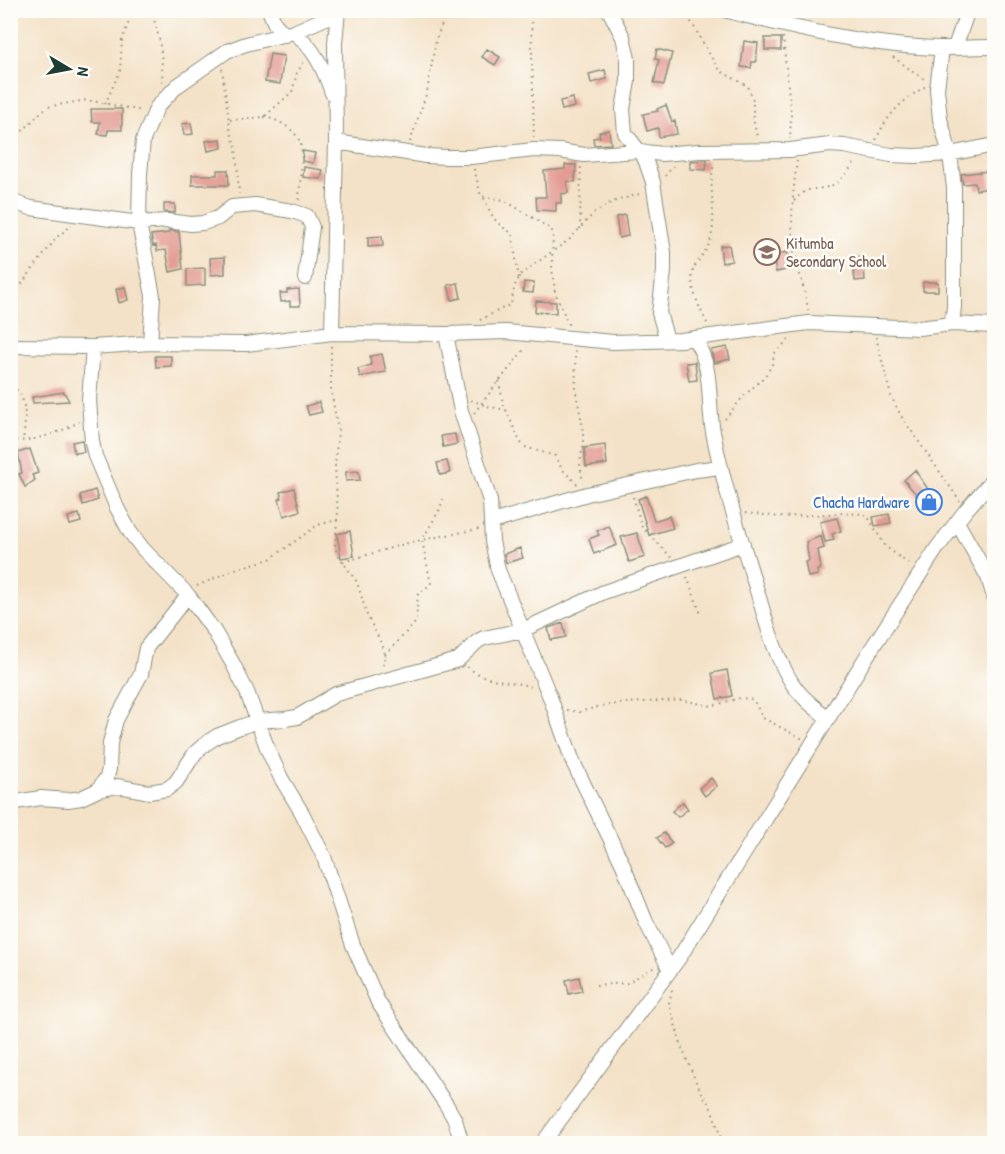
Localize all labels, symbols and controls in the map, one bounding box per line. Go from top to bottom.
north arrow [39,39,99,99]
text: N [72,66,95,78]
place label: Kitumba Secondary School [786,232,887,272]
school or university icon: Kitumba Secondary School [752,237,782,267]
shop icon: Chacha Hardware [914,487,944,517]
place label: Chacha Hardware [813,491,911,513]

